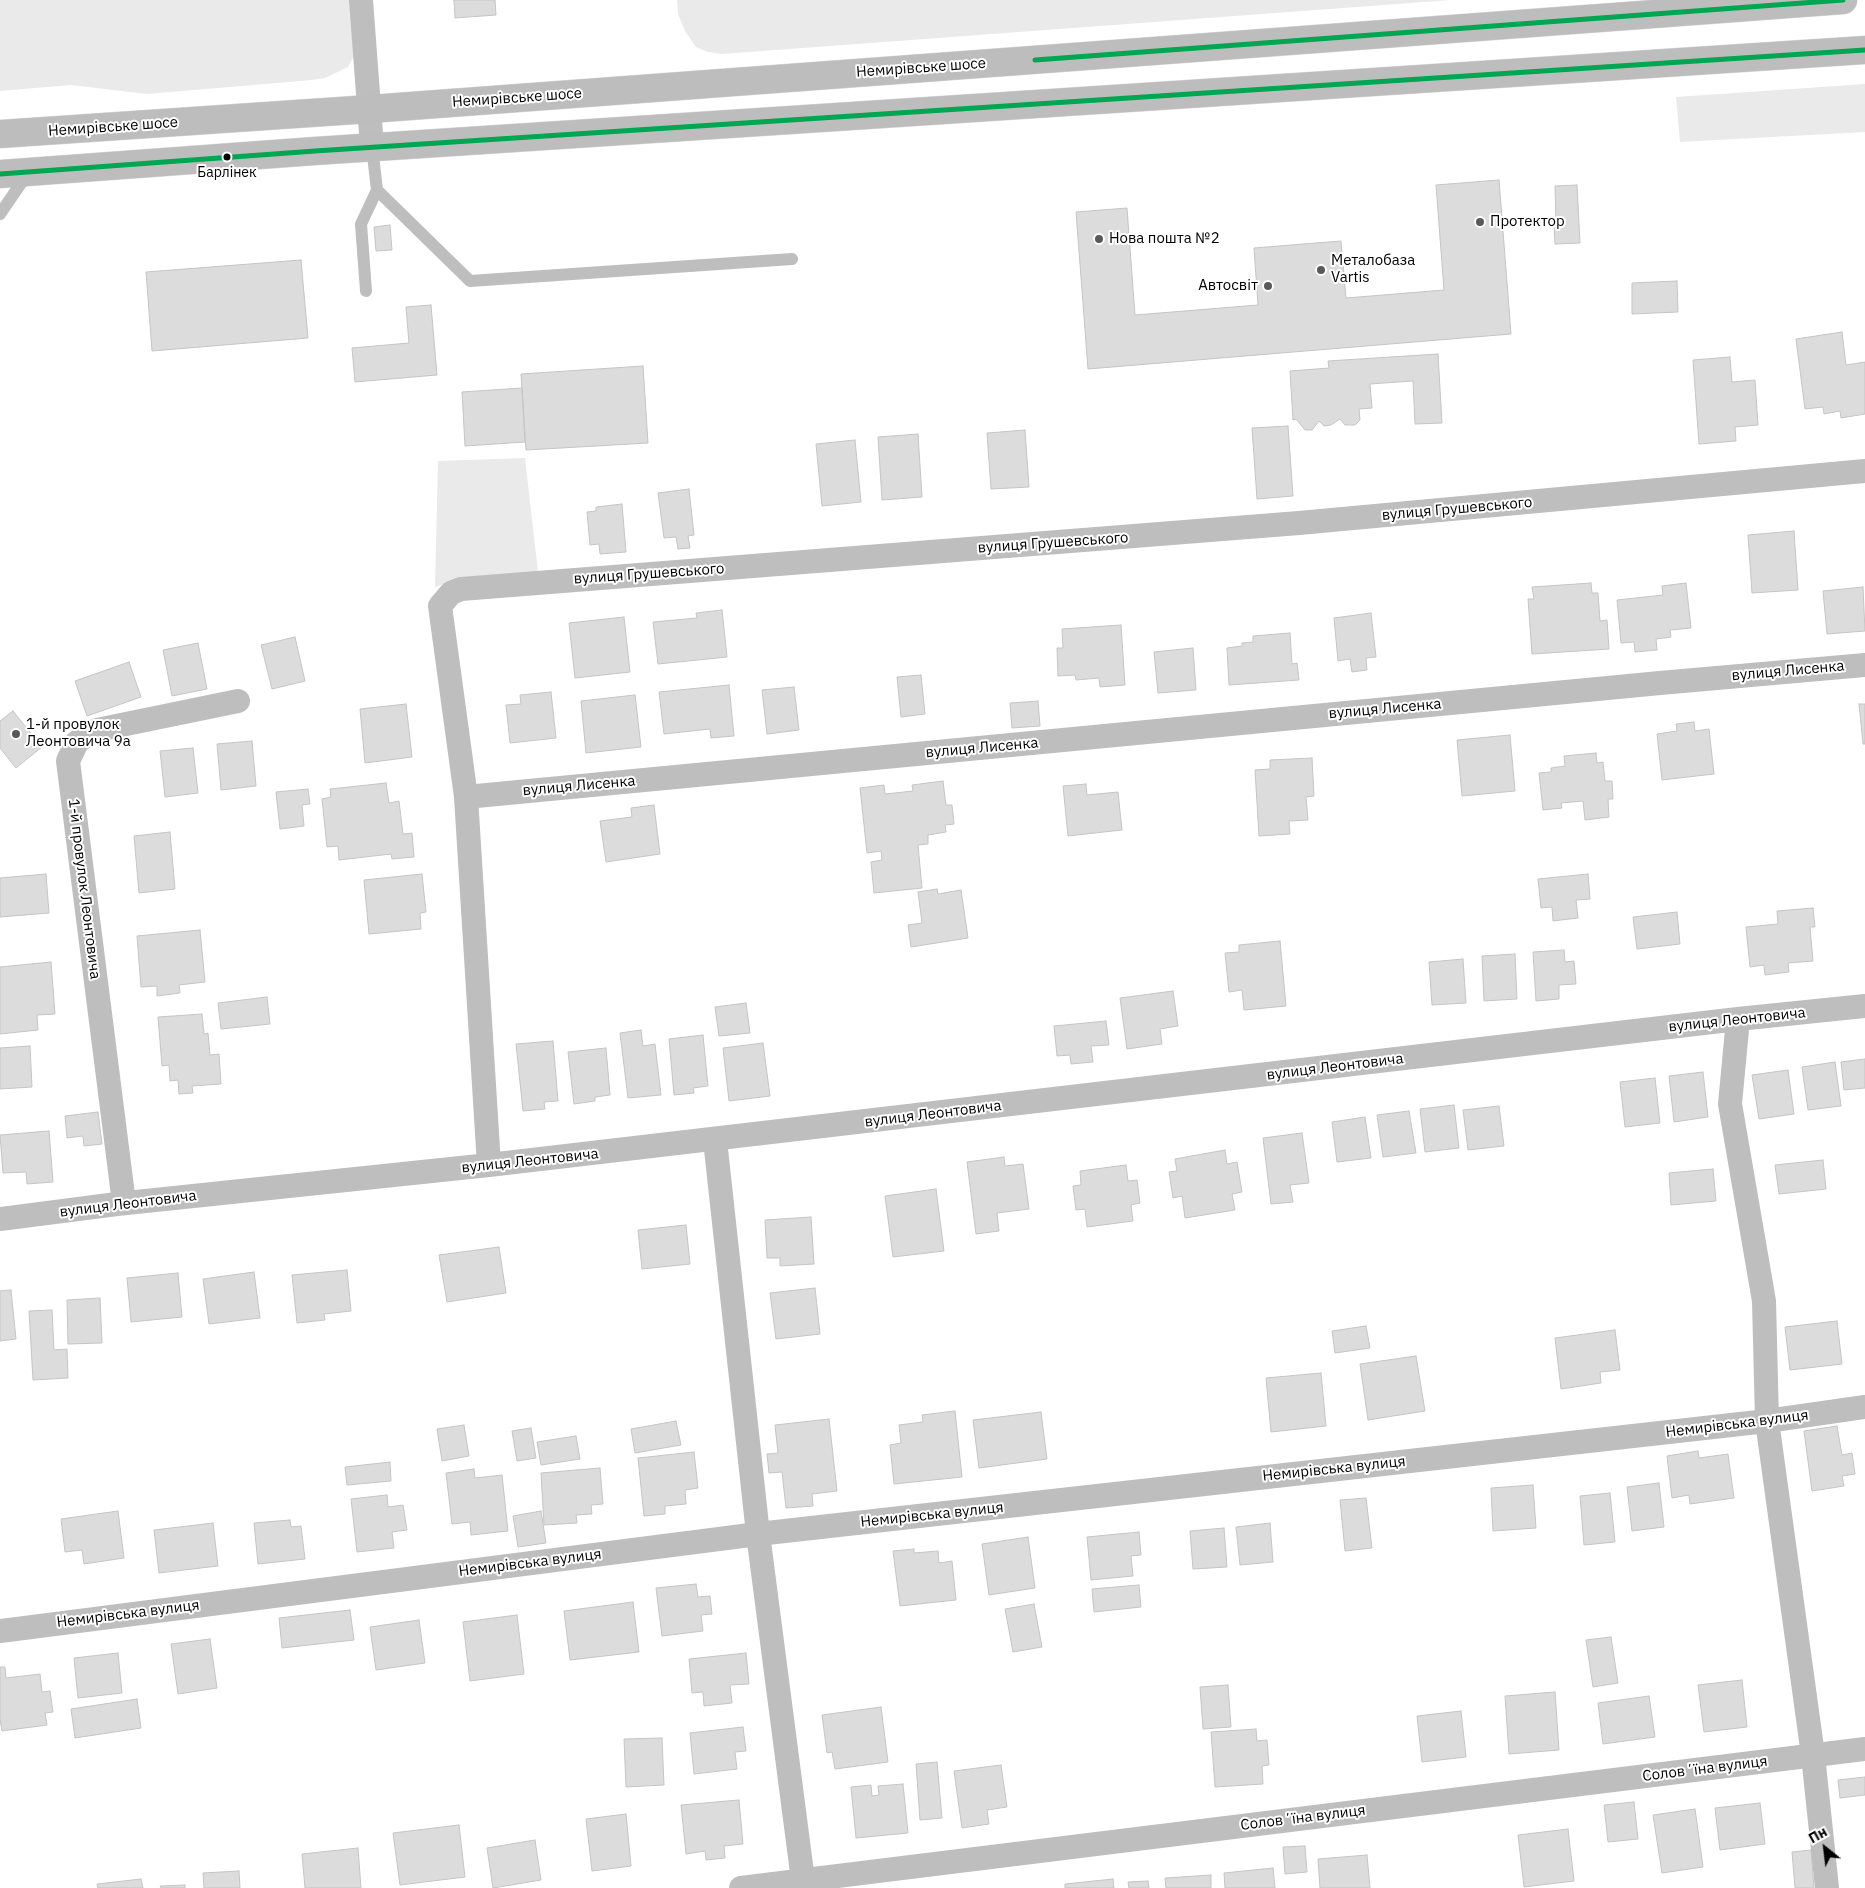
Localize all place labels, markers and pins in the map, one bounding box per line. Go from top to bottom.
marker: Барлінек [222,152,232,162]
place label: Барлінек [197,165,257,181]
place label: Протектор [1490,213,1565,231]
marker: Протектор [1474,216,1486,228]
place label: Нова пошта №2 [1109,230,1220,248]
marker: Нова пошта №2 [1093,233,1105,245]
place label: Металобаза Vartis [1331,252,1415,287]
marker: Металобаза Vartis [1315,264,1327,276]
place label: Автосвіт [1198,277,1258,295]
marker: Автосвіт [1262,280,1274,292]
place label: 1-й провулок Леонтовича 9а [26,716,131,751]
marker: 1-й провулок Леонтовича 9а [10,728,22,740]

